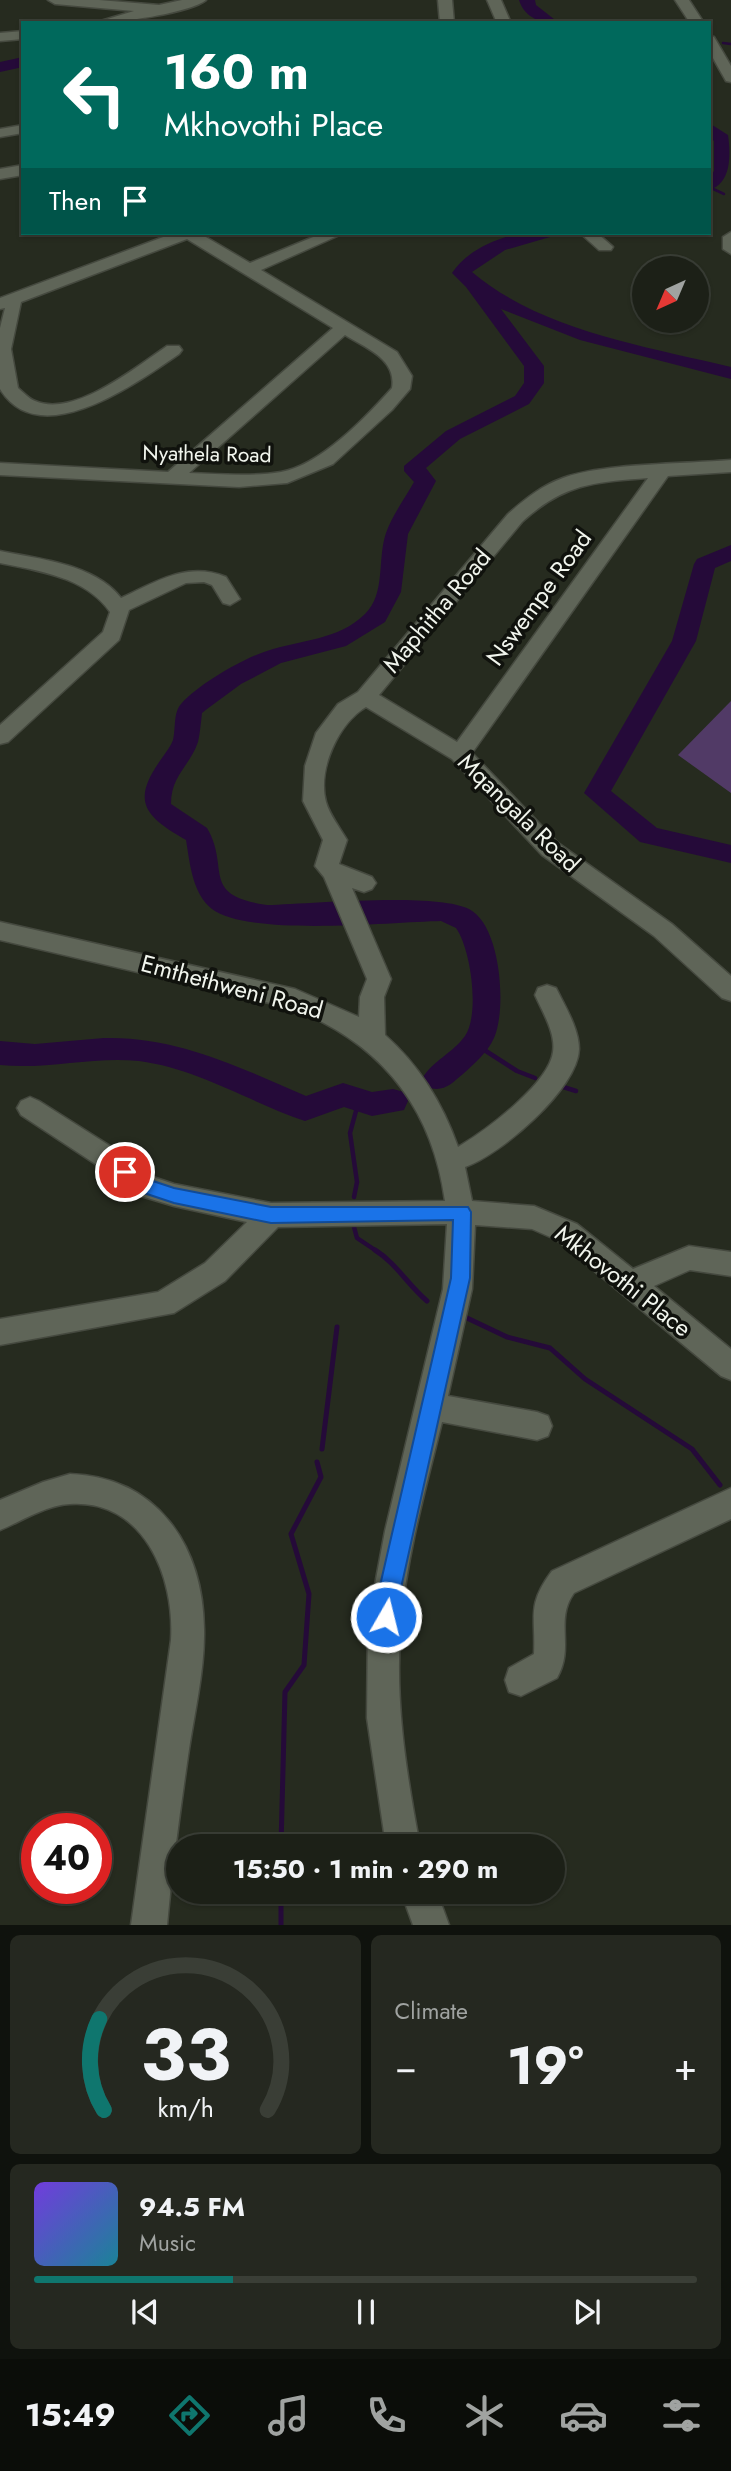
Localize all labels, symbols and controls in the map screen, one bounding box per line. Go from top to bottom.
text: 160 m [164,37,309,107]
icon: left [49,49,140,140]
text: Mkhovothi Place [164,102,383,148]
text: Then [49,182,102,220]
icon: arrive [116,182,154,220]
north arrow [632,256,709,332]
map controls [632,256,709,333]
street label: Nyathela Road [142,438,272,470]
street label: Nswempe Road [477,523,600,673]
street label: Maphitha Road [374,541,499,680]
street label: Mqangala Road [450,745,589,880]
street label: Emthethweni Road [137,945,327,1028]
pin [95,1142,155,1202]
icon: arrive [106,1153,144,1191]
street label: Mkhovothi Place [548,1216,699,1345]
position arrow [349,1580,423,1654]
speed limit sign: 40 [21,1813,112,1904]
text: 15:50 · 1 min · 290 m [233,1850,498,1888]
text: Climate [395,1994,468,2028]
text: 33 [140,2003,230,2108]
text: 19° [507,2028,584,2104]
text: − [395,2039,417,2094]
text: + [674,2039,697,2094]
text: km/h [157,2090,214,2126]
text: 94.5 FM [139,2188,245,2226]
text: Music [139,2226,196,2260]
icon: previous [126,2293,164,2331]
icon: pause [347,2293,385,2331]
icon: next [568,2293,606,2331]
icon: directions [165,2391,214,2440]
icon: music [264,2391,313,2440]
icon: phone [362,2391,411,2440]
icon: climate [460,2391,509,2440]
icon: car [559,2391,608,2440]
icon: filters [657,2391,706,2440]
text: 15:49 [25,2392,116,2438]

